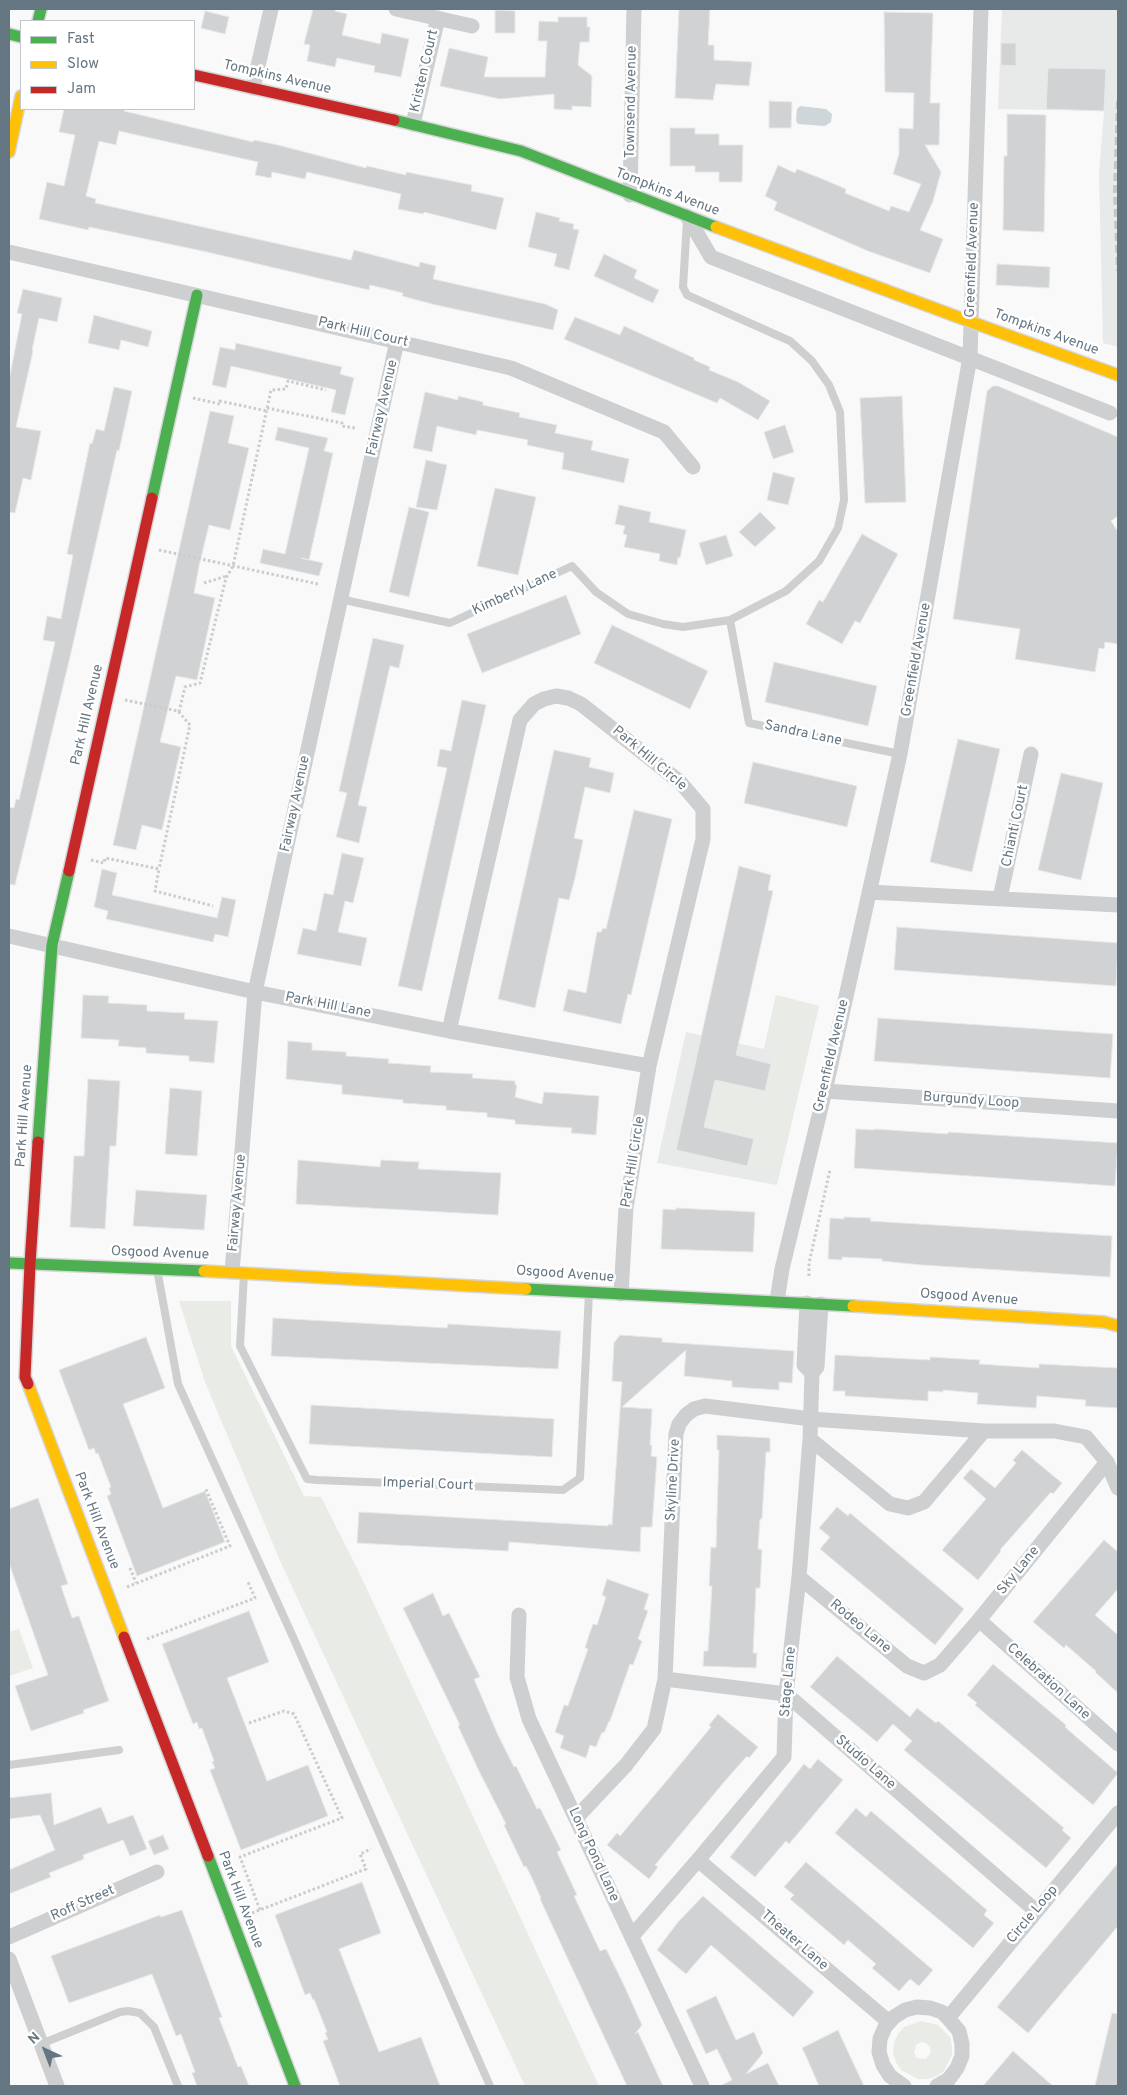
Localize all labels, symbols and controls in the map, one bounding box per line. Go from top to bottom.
legend [20,20,195,110]
street label: Kristen Court [407,28,443,114]
text: Fast [67,30,95,49]
street label: Townsend Avenue [623,46,641,158]
text: Slow [67,55,99,74]
street label: Tompkins Avenue [221,57,333,99]
text: Jam [67,80,96,99]
street label: Tompkins Avenue [613,165,721,221]
street label: Greenfield Avenue [963,202,983,318]
street label: Tompkins Avenue [991,306,1101,360]
street label: Park Hill Court [316,314,410,352]
street label: Fairway Avenue [364,358,402,458]
street label: Kimberly Lane [470,566,560,620]
street label: Greenfield Avenue [899,602,935,718]
street label: Park Hill Avenue [68,663,108,767]
street label: Sandra Lane [763,718,843,750]
street label: Park Hill Circle [608,723,690,795]
street label: Fairway Avenue [278,754,314,854]
street label: Chianti Court [999,783,1033,869]
street label: Park Hill Lane [284,989,372,1023]
street label: Greenfield Avenue [811,998,853,1114]
street label: Park Hill Avenue [13,1064,37,1168]
street label: Burgundy Loop [922,1089,1020,1113]
street label: Park Hill Circle [619,1115,649,1209]
street label: Fairway Avenue [225,1154,251,1252]
street label: Osgood Avenue [111,1244,209,1264]
street label: Osgood Avenue [515,1263,615,1287]
street label: Osgood Avenue [919,1286,1019,1310]
street label: Skyline Drive [663,1438,685,1522]
street label: Park Hill Avenue [70,1470,122,1572]
street label: Imperial Court [382,1475,474,1495]
street label: Sky Lane [994,1543,1044,1599]
street label: Rodeo Lane [826,1597,894,1657]
street label: Celebration Lane [1003,1640,1093,1724]
street label: Stage Lane [778,1646,800,1718]
street label: Studio Lane [831,1732,899,1794]
street label: Long Pond Lane [564,1805,622,1905]
street label: Park Hill Avenue [214,1849,266,1951]
street label: Roff Street [49,1882,117,1926]
street label: Circle Loop [1004,1883,1062,1947]
street label: Theater Lane [757,1907,831,1975]
north arrow [20,2025,70,2075]
text: N [25,2029,44,2048]

